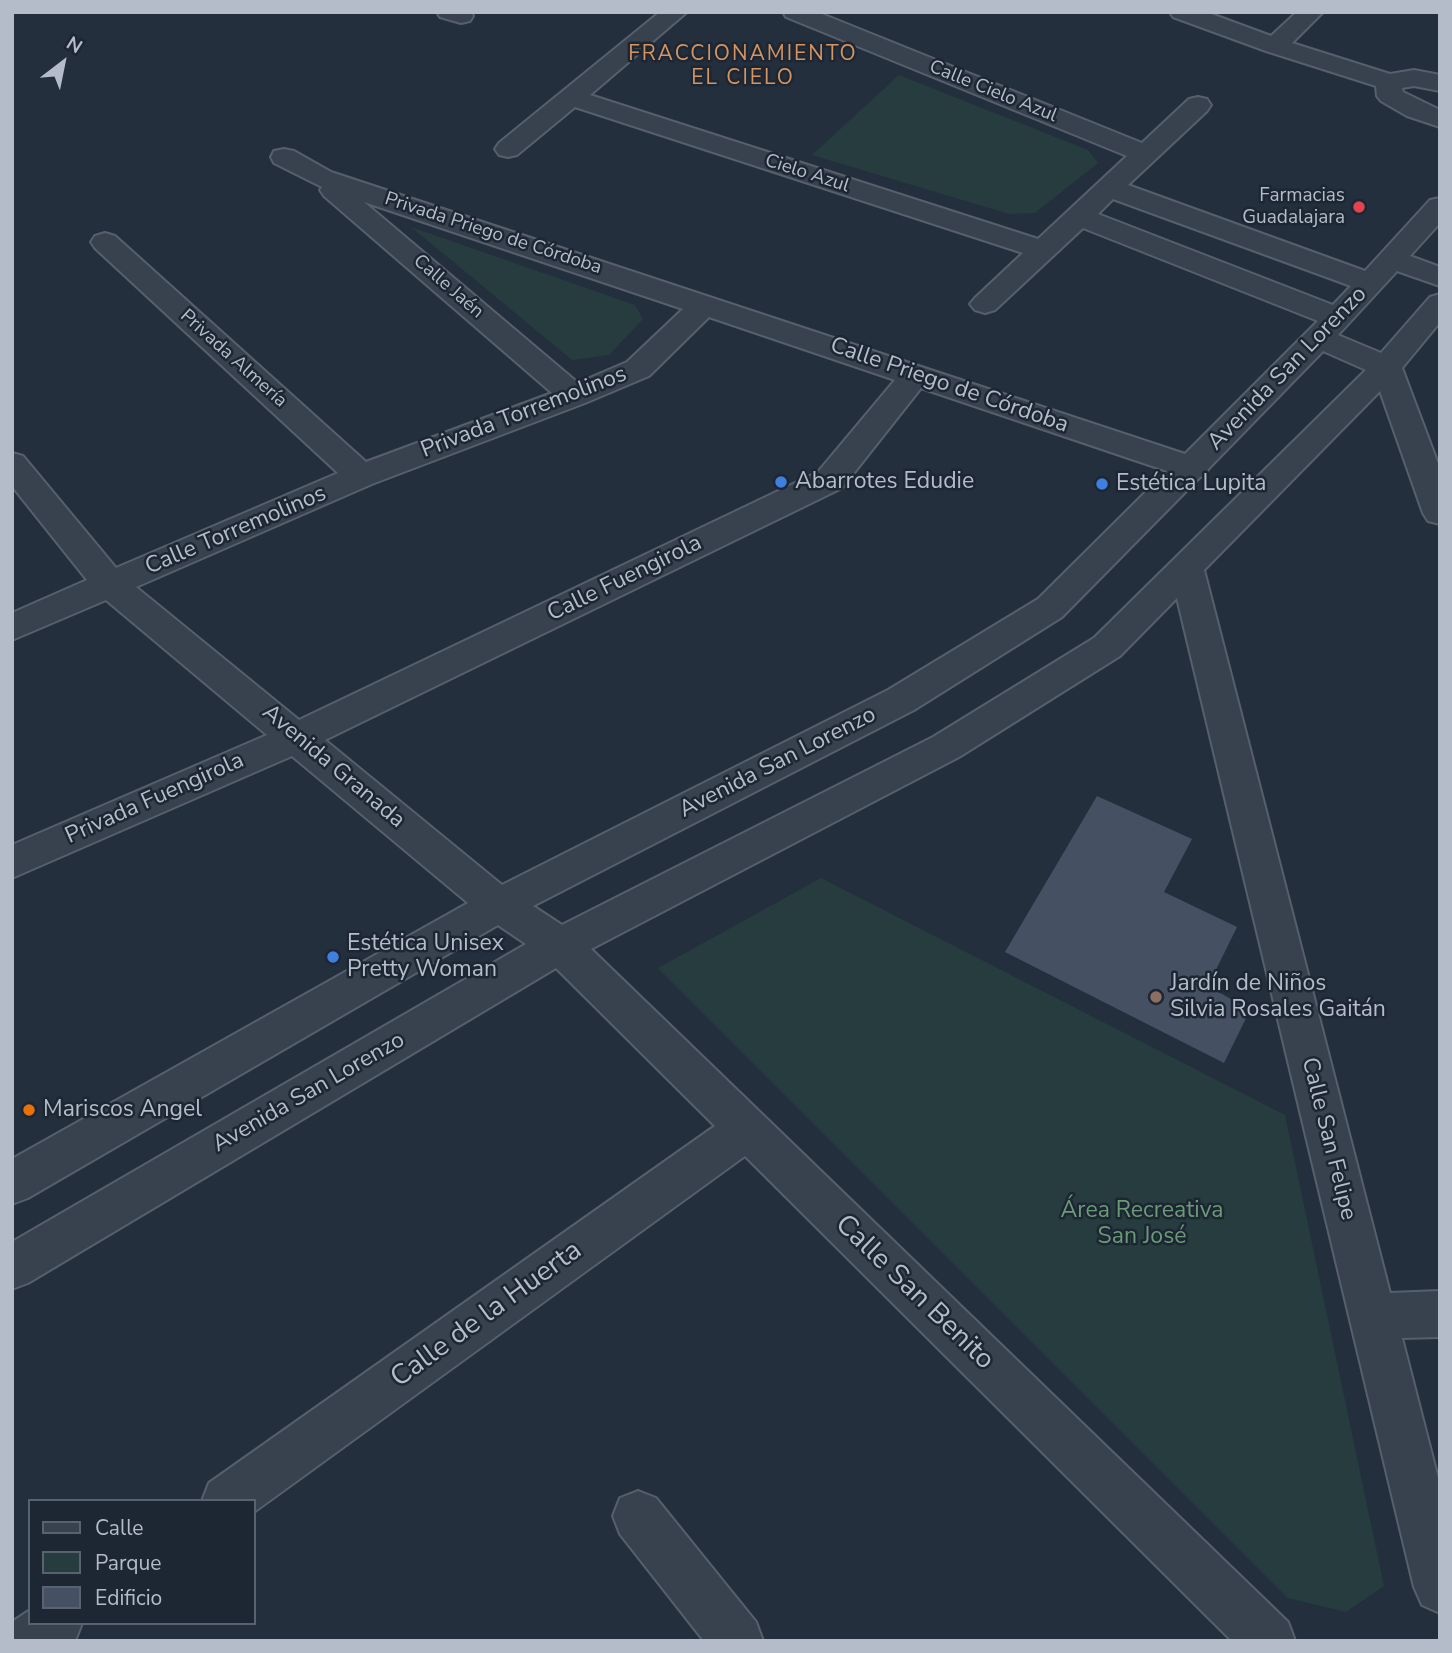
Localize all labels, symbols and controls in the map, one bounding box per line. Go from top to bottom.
north arrow [28,28,98,98]
text: N [61,30,87,60]
district label: FRACCIONAMIENTO EL CIELO [630,42,856,92]
street label: Calle Cielo Azul [926,56,1060,128]
street label: Cielo Azul [762,150,852,198]
place label: Farmacias Guadalajara [1242,185,1345,229]
street label: Privada Priego de Córdoba [382,188,604,280]
marker: Farmacias Guadalajara [1351,199,1367,215]
street label: Calle Jaén [408,250,488,324]
street label: Avenida San Lorenzo [1203,281,1373,457]
street label: Privada Almería [175,305,291,413]
street label: Calle Priego de Córdoba [826,332,1072,440]
street label: Privada Torremolinos [417,361,631,465]
place label: Abarrotes Edudie [795,468,974,496]
place label: Estética Lupita [1116,470,1267,498]
marker: Abarrotes Edudie [773,474,789,490]
marker: Estética Lupita [1094,476,1110,492]
street label: Calle Torremolinos [141,480,331,582]
street label: Calle Fuengirola [543,530,707,628]
street label: Avenida Granada [256,699,410,835]
street label: Avenida San Lorenzo [675,701,881,825]
street label: Privada Fuengirola [61,747,249,851]
place label: Estética Unisex Pretty Woman [347,930,504,984]
marker: Estética Unisex Pretty Woman [325,949,341,965]
place label: Jardín de Niños Silvia Rosales Gaitán [1170,970,1386,1024]
marker: Jardín de Niños Silvia Rosales Gaitán [1148,989,1164,1005]
street label: Avenida San Lorenzo [208,1027,410,1159]
street label: Calle San Felipe [1294,1055,1362,1223]
place label: Mariscos Angel [43,1096,202,1124]
marker: Mariscos Angel [21,1102,37,1118]
park label: Área Recreativa San José [1061,1197,1223,1251]
street label: Calle San Benito [827,1209,1001,1377]
street label: Calle de la Huerta [385,1234,589,1396]
legend [28,1499,256,1625]
text: Calle [95,1514,143,1542]
text: Parque [95,1549,162,1577]
text: Edificio [95,1584,162,1612]

